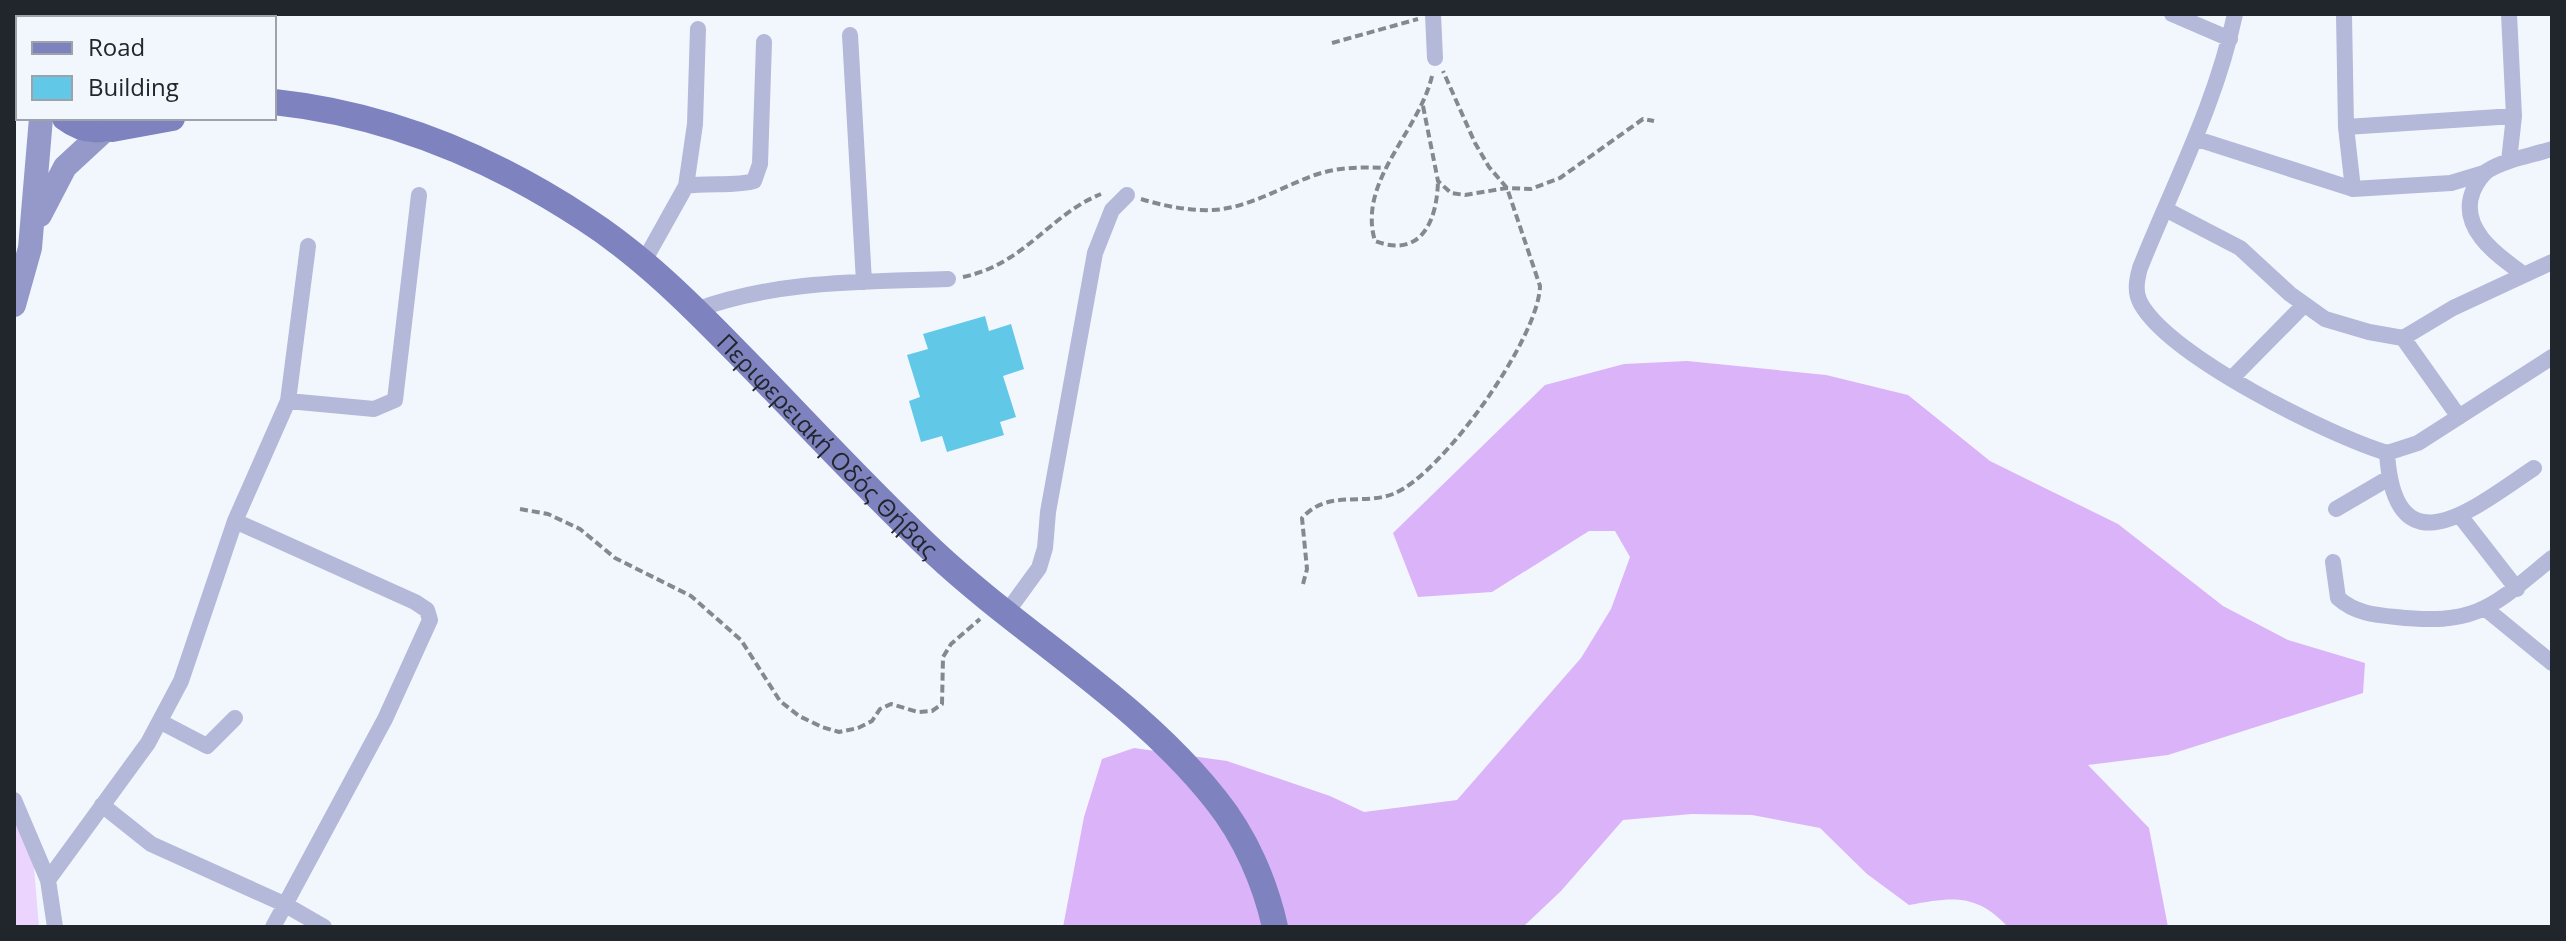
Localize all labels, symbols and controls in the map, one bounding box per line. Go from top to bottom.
legend [16,16,276,120]
text: Road [88,30,145,63]
text: Building [88,70,179,103]
street label: Περιφερειακή Οδός Θήβας [711,325,946,564]

